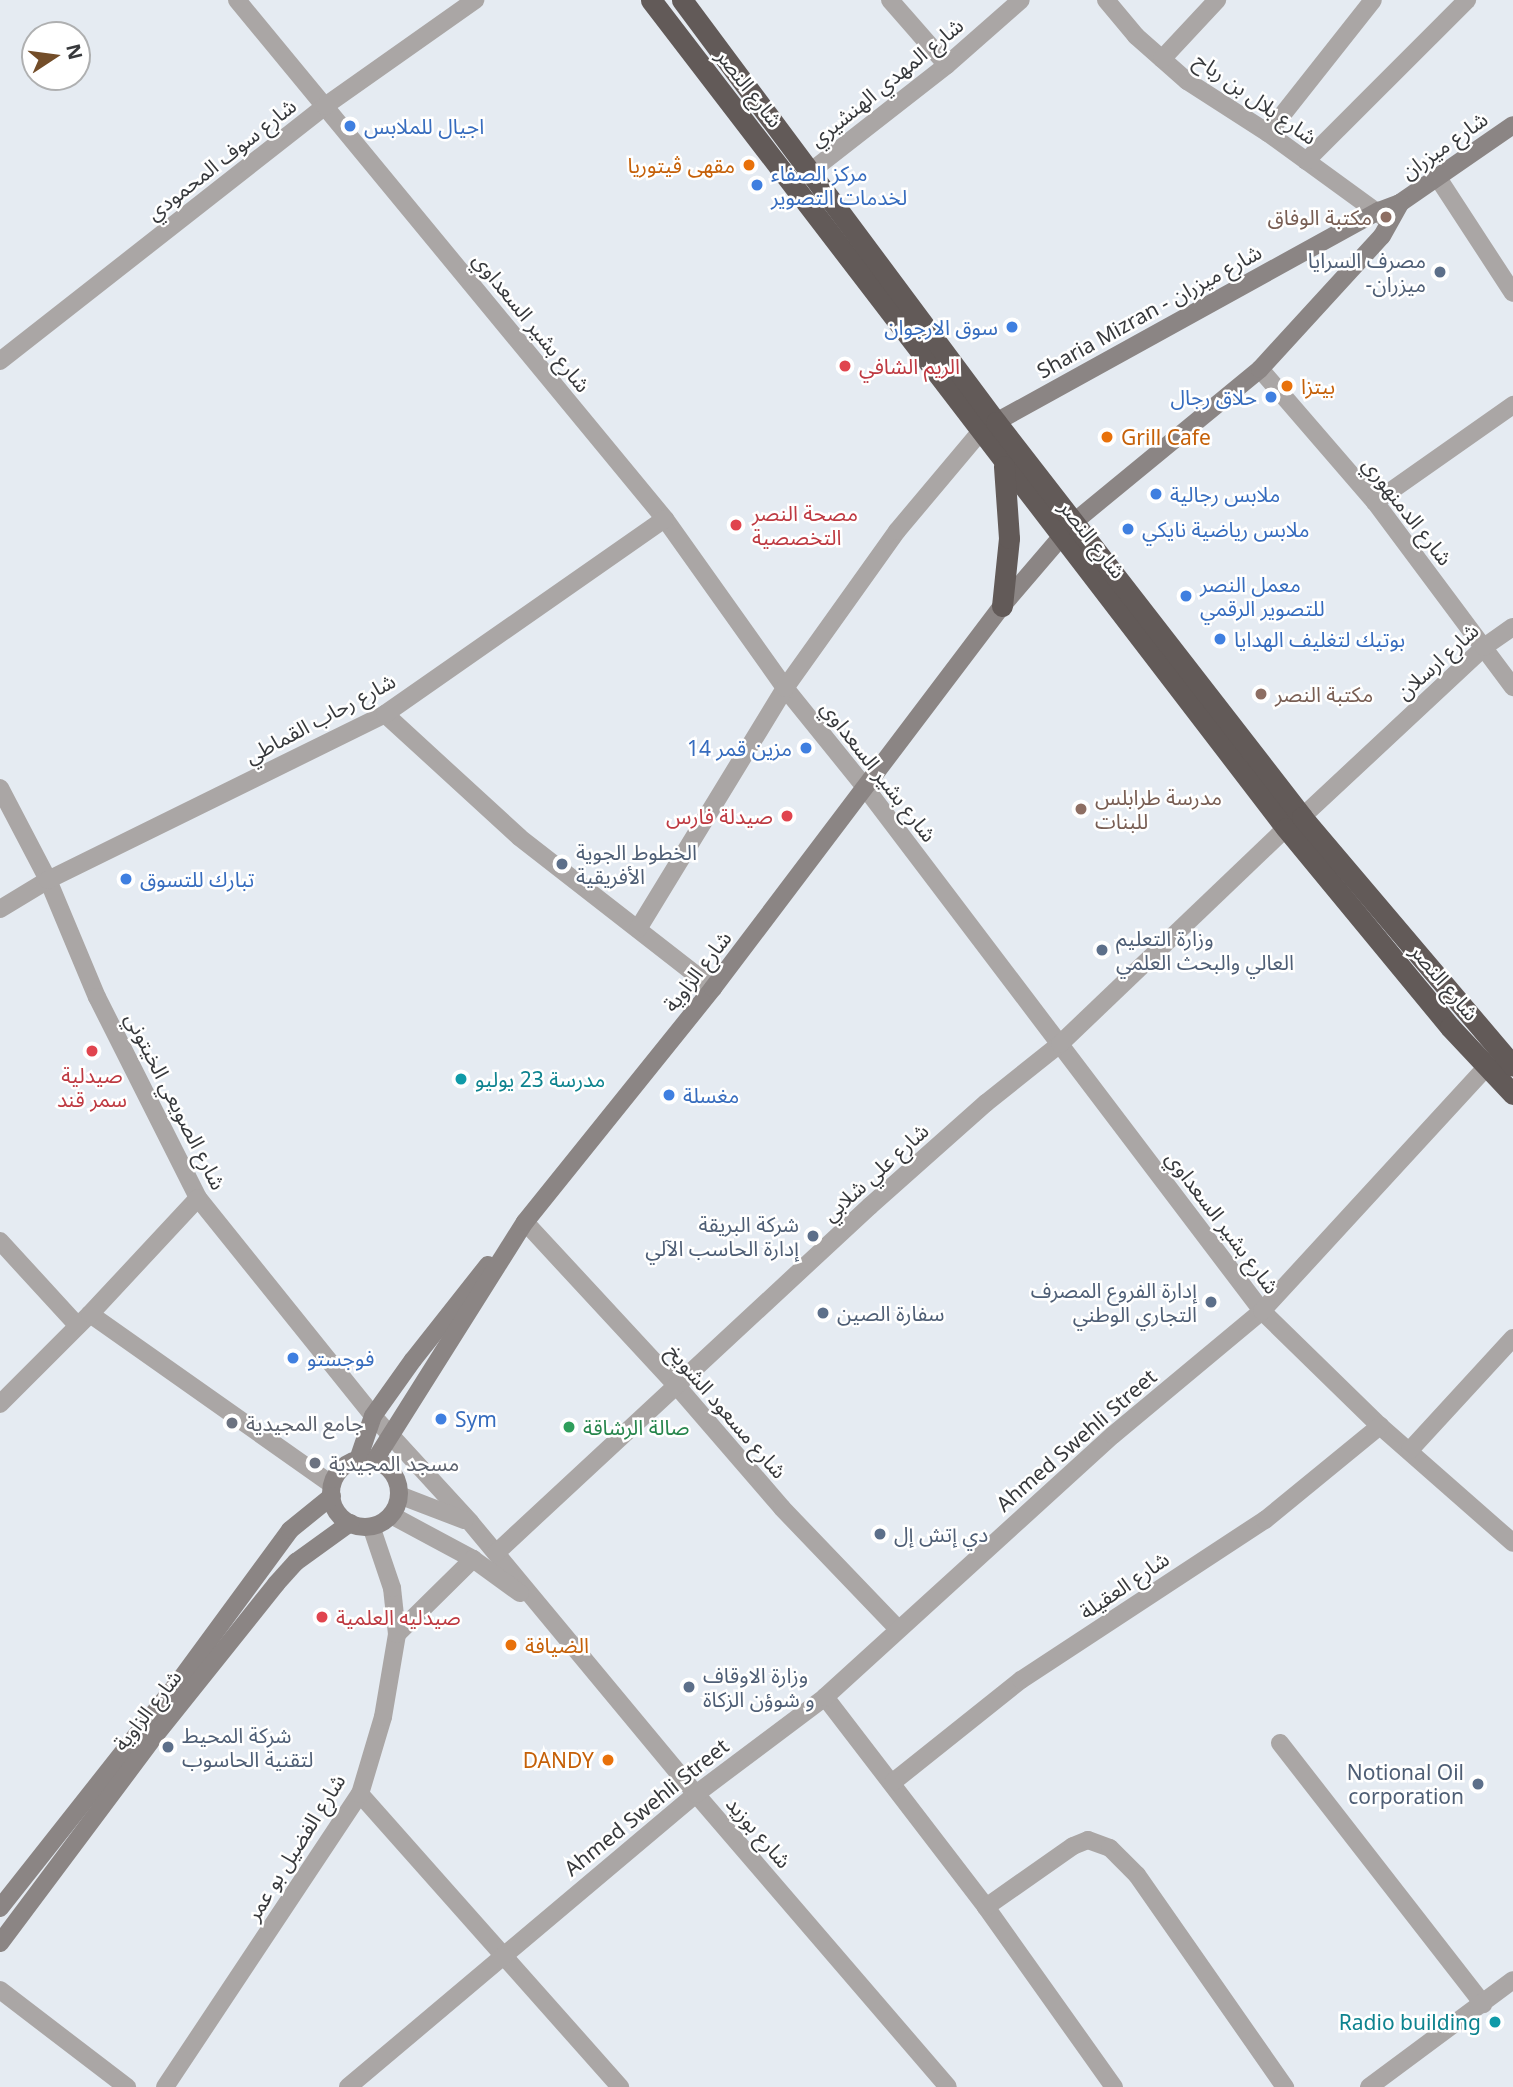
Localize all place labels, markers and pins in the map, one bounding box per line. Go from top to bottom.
place label: اجيال للملابس [364,113,484,139]
marker: اجيال للملابس [342,118,358,134]
place label: مقهى ڤيتوريا [628,152,735,178]
marker: مقهى ڤيتوريا [741,157,757,173]
place label: مركز الصفاء لخدمات التصوير [771,160,907,210]
marker: مركز الصفاء لخدمات التصوير [749,177,765,193]
place label: مكتبة الوفاق [1267,204,1372,230]
marker: مكتبة الوفاق [1378,209,1394,225]
place label: مصرف السرايا -ميزران [1308,247,1426,297]
marker: مصرف السرايا -ميزران [1432,264,1448,280]
place label: سوق الارجوان [884,314,998,340]
marker: سوق الارجوان [1004,319,1020,335]
place label: الريم الشافي [859,353,960,379]
marker: الريم الشافي [837,358,853,374]
place label: بيتزا [1301,373,1335,399]
marker: بيتزا [1279,378,1295,394]
place label: حلاق رجال [1170,384,1257,410]
marker: حلاق رجال [1263,389,1279,405]
place label: Grill Cafe [1121,424,1211,450]
marker: Grill Cafe [1099,429,1115,445]
place label: ملابس رجالية [1170,481,1280,507]
marker: ملابس رجالية [1148,486,1164,502]
place label: مصحة النصر التخصصية [752,500,858,550]
marker: مصحة النصر التخصصية [726,515,746,535]
place label: ملابس رياضية نايكي [1142,516,1309,542]
marker: ملابس رياضية نايكي [1120,521,1136,537]
place label: معمل النصر للتصوير الرقمي [1200,571,1325,621]
marker: معمل النصر للتصوير الرقمي [1178,588,1194,604]
place label: بوتيك لتغليف الهدايا [1234,626,1405,652]
marker: بوتيك لتغليف الهدايا [1212,631,1228,647]
place label: مكتبة النصر [1275,681,1373,707]
marker: مكتبة النصر [1253,686,1269,702]
place label: مزين قمر 14 [687,735,792,761]
marker: مزين قمر 14 [798,740,814,756]
place label: مدرسة طرابلس للبنات [1095,784,1222,834]
marker: مدرسة طرابلس للبنات [1073,801,1089,817]
place label: صيدلة فارس [666,803,773,829]
marker: صيدلة فارس [779,808,795,824]
place label: الخطوط الجوية الأفريقية [576,839,697,889]
marker: الخطوط الجوية الأفريقية [554,856,570,872]
place label: تبارك للتسوق [140,866,254,892]
marker: تبارك للتسوق [118,871,134,887]
place label: وزارة التعليم العالي والبحث العلمي [1116,925,1294,975]
marker: وزارة التعليم العالي والبحث العلمي [1094,942,1110,958]
marker: صيدلية سمر قند [84,1043,100,1059]
place label: صيدلية سمر قند [57,1062,127,1112]
place label: مدرسة 23 يوليو [475,1066,605,1092]
marker: مدرسة 23 يوليو [453,1071,469,1087]
place label: مغسلة [683,1082,739,1108]
marker: مغسلة [661,1087,677,1103]
place label: شركة البريقة إدارة الحاسب الآلي [645,1211,799,1261]
marker: شركة البريقة إدارة الحاسب الآلي [805,1228,821,1244]
place label: إدارة الفروع المصرف التجاري الوطني [1031,1277,1197,1327]
marker: إدارة الفروع المصرف التجاري الوطني [1203,1294,1219,1310]
place label: سفارة الصين [837,1300,944,1326]
marker: سفارة الصين [815,1305,831,1321]
place label: فوجستو [307,1345,374,1371]
marker: فوجستو [285,1350,301,1366]
place label: Sym [455,1406,497,1432]
place label: جامع المجيدية [246,1410,364,1436]
marker: Sym [433,1411,449,1427]
place label: صالة الرشاقة [583,1414,690,1440]
marker: جامع المجيدية [224,1415,240,1431]
marker: صالة الرشاقة [561,1419,577,1435]
place label: مسجد المجيدية [329,1450,459,1476]
marker: مسجد المجيدية [307,1455,323,1471]
place label: دي إتش إل [894,1521,988,1547]
marker: دي إتش إل [872,1526,888,1542]
place label: صيدليه العلمية [336,1604,461,1630]
marker: صيدليه العلمية [314,1609,330,1625]
place label: الضيافة [525,1632,589,1658]
marker: الضيافة [503,1637,519,1653]
place label: وزارة الاوقاف و شوؤن الزكاة [703,1662,815,1712]
marker: وزارة الاوقاف و شوؤن الزكاة [681,1679,697,1695]
place label: شركة المحيط لتقنية الحاسوب [182,1722,314,1772]
marker: شركة المحيط لتقنية الحاسوب [160,1739,176,1755]
place label: DANDY [523,1747,594,1773]
marker: DANDY [600,1752,616,1768]
place label: Notional Oil corporation [1347,1759,1464,1809]
marker: Notional Oil corporation [1470,1776,1486,1792]
place label: Radio building [1339,2009,1481,2035]
marker: Radio building [1487,2014,1503,2030]

